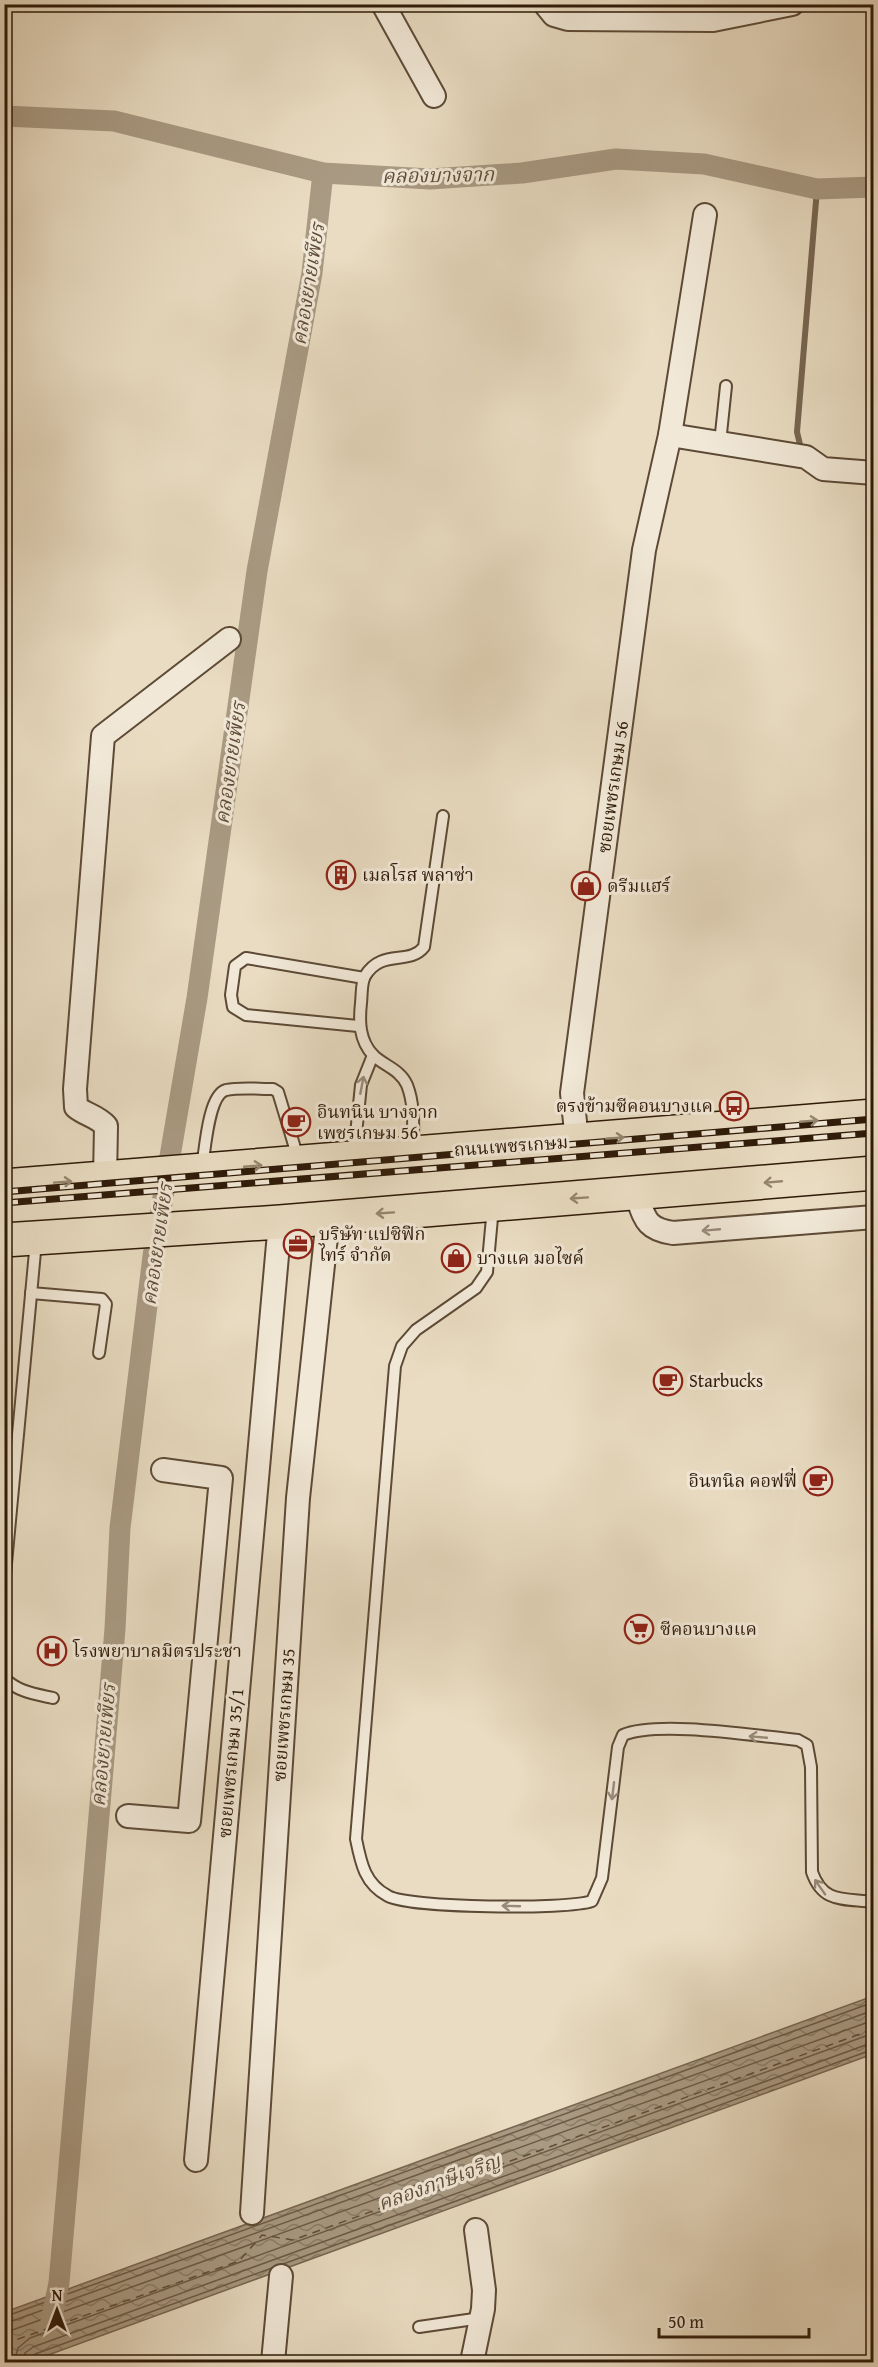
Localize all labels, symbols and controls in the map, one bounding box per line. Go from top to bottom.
water label: คลองบางจาก [382,159,495,190]
water label: คลองยายเพียร [284,219,332,347]
water label: คลองยายเพียร [207,698,253,826]
street label: ซอยเพชรเกษม 56 [590,719,635,855]
building icon: เมลโรส พลาซ่า [325,859,357,891]
place label: เมลโรส พลาซ่า [362,861,474,888]
shop icon: ดรีมแฮร์ [570,870,602,902]
place label: ดรีมแฮร์ [607,872,671,899]
one-way arrow [357,1075,368,1095]
bus stop icon: ตรงข้ามซีคอนบางแค [718,1090,750,1122]
place label: ตรงข้ามซีคอนบางแค [556,1092,713,1119]
place label: อินทนิน บางจาก เพชรเกษม 56 [317,1098,438,1146]
cafe icon: อินทนิน บางจาก เพชรเกษม 56 [280,1106,312,1138]
one-way arrow [799,1116,819,1127]
street label: ถนนเพชรเกษม [453,1128,569,1163]
one-way arrow [604,1132,624,1143]
one-way arrow [242,1160,262,1171]
one-way arrow [52,1176,72,1187]
one-way arrow [764,1177,784,1188]
water label: คลองยายเพียร [134,1179,180,1307]
one-way arrow [570,1193,590,1204]
one-way arrow [375,1208,395,1219]
place label: บริษัท แปซิฟิก ไทร์ จำกัด [318,1220,425,1268]
one-way arrow [701,1225,721,1236]
office icon: บริษัท แปซิฟิก ไทร์ จำกัด [282,1228,314,1260]
shop icon: บางแค มอไซค์ [440,1242,472,1274]
place label: บางแค มอไซค์ [477,1244,584,1271]
cafe icon: Starbucks [652,1365,684,1397]
place label: Starbucks [689,1367,763,1394]
cafe icon: อินทนิล คอฟฟี่ [802,1465,834,1497]
place label: อินทนิล คอฟฟี่ [688,1467,797,1494]
supermarket icon: ซีคอนบางแค [623,1613,655,1645]
place label: ซีคอนบางแค [660,1615,757,1642]
hospital icon: โรงพยาบาลมิตรประชา [36,1635,68,1667]
place label: โรงพยาบาลมิตรประชา [72,1637,242,1664]
street label: ซอยเพชรเกษม 35 [265,1648,302,1782]
water label: คลองยายเพียร [83,1680,122,1808]
street label: ซอยเพชรเกษม 35/1 [210,1687,251,1839]
one-way arrow [749,1731,769,1742]
one-way arrow [607,1781,618,1801]
one-way arrow [814,1880,826,1896]
one-way arrow [501,1900,521,1912]
water label: คลองภาษีเจริญ [373,2145,506,2217]
north arrow [27,2280,87,2340]
text: N [52,2283,63,2307]
scale bar [659,2301,809,2339]
text: 50 m [668,2308,704,2335]

